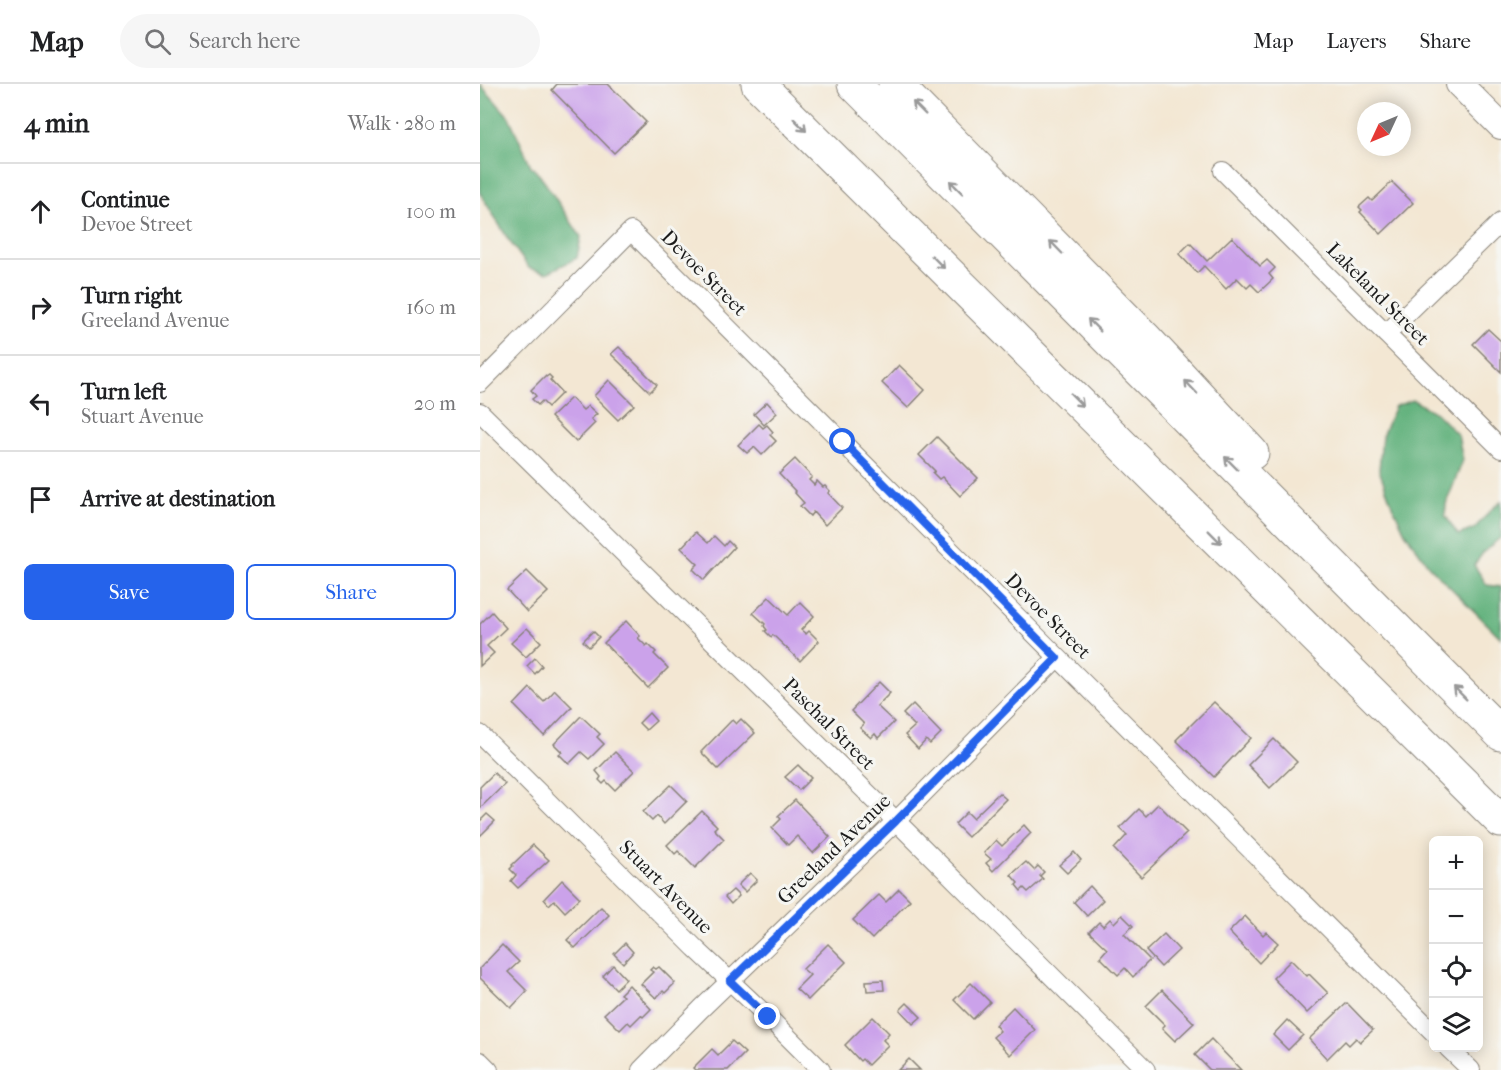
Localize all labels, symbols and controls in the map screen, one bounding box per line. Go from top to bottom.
search box [120,14,540,68]
text: Map [30,25,84,58]
icon: search [141,25,174,58]
text: Search here [189,28,300,54]
text: Map [1253,29,1294,53]
text: Layers [1327,29,1386,53]
text: Share [1419,29,1471,53]
one-way arrow [912,100,926,115]
north arrow [1357,102,1411,156]
text: 4 min [24,108,89,139]
text: Walk · 280 m [348,112,456,135]
one-way arrow [792,118,807,133]
one-way arrow [949,179,963,194]
text: Continue [81,187,170,213]
icon: ahead [24,195,57,228]
text: 100 m [406,200,456,223]
text: Devoe Street [81,213,193,236]
street label: Devoe Street [656,225,752,321]
street label: Lakeland Street [1322,238,1434,350]
one-way arrow [1048,239,1063,254]
one-way arrow [931,255,946,270]
text: Turn right [81,283,182,309]
icon: right [24,291,57,324]
text: 160 m [406,296,456,319]
text: Greeland Avenue [81,309,229,332]
one-way arrow [1086,317,1101,332]
text: Turn left [81,379,167,405]
one-way arrow [1184,380,1198,395]
icon: left [24,387,57,420]
text: 20 m [414,392,456,415]
one-way arrow [1069,392,1084,407]
text: Stuart Avenue [81,405,204,428]
route start [829,428,855,454]
one-way arrow [1224,456,1238,471]
icon: arrive [24,483,57,516]
text: Arrive at destination [81,486,275,512]
one-way arrow [1208,530,1223,544]
button: Save [24,564,234,620]
button: Share [246,564,456,620]
street label: Devoe Street [1000,568,1096,664]
street label: Paschal Street [778,673,880,775]
one-way arrow [1452,685,1467,700]
street label: Greeland Avenue [773,789,895,909]
street label: Stuart Avenue [615,836,718,939]
map controls [1429,836,1483,1052]
button: + [1429,836,1483,890]
button: − [1429,890,1483,944]
button: locate [1429,944,1483,998]
button: layers [1429,998,1483,1052]
route end [754,1003,780,1029]

